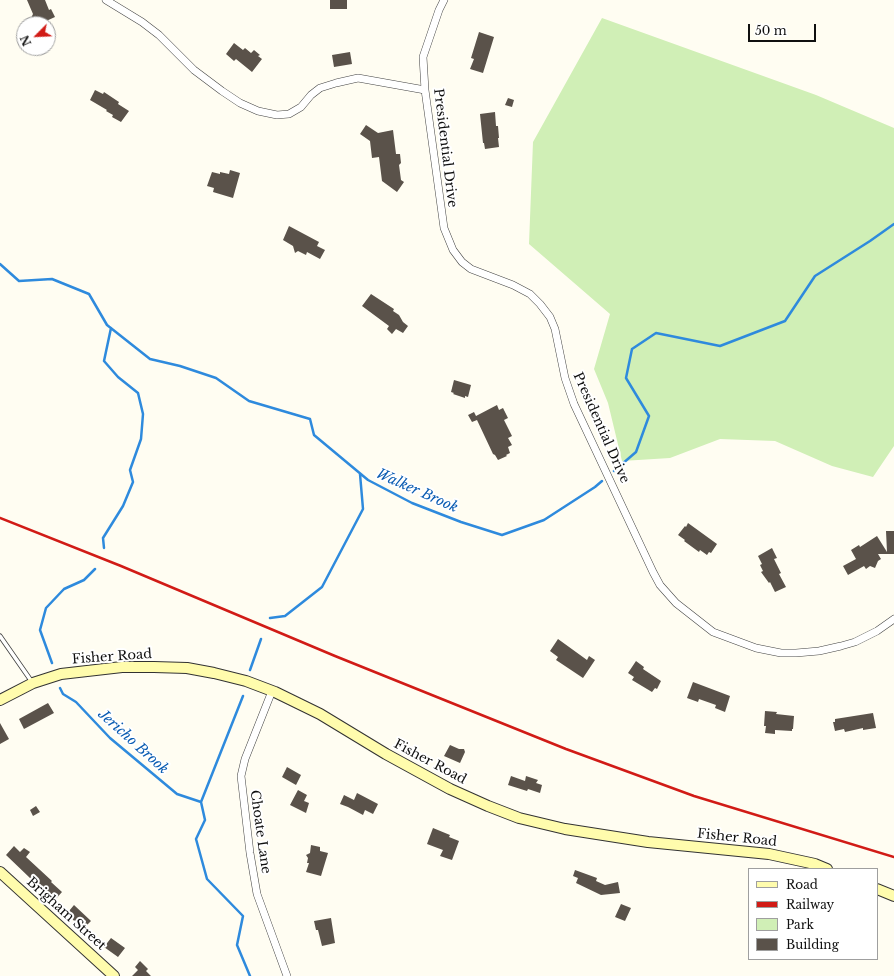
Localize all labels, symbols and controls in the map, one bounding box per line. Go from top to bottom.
north arrow [16,16,56,56]
scale bar [750,16,818,42]
text: 50 m [755,23,787,38]
text: N [17,33,34,48]
street label: Presidential Drive [430,88,460,208]
street label: Presidential Drive [570,370,632,486]
water label: Walker Brook [374,466,460,516]
street label: Fisher Road [72,646,152,668]
water label: Jericho Brook [95,706,171,778]
street label: Fisher Road [391,736,469,788]
street label: Choate Lane [246,789,274,875]
street label: Fisher Road [696,826,778,850]
legend [748,868,878,960]
street label: Brigham Street [23,874,109,954]
text: Road [786,877,818,892]
text: Railway [786,897,834,912]
text: Park [786,917,814,932]
text: Building [786,937,839,952]

